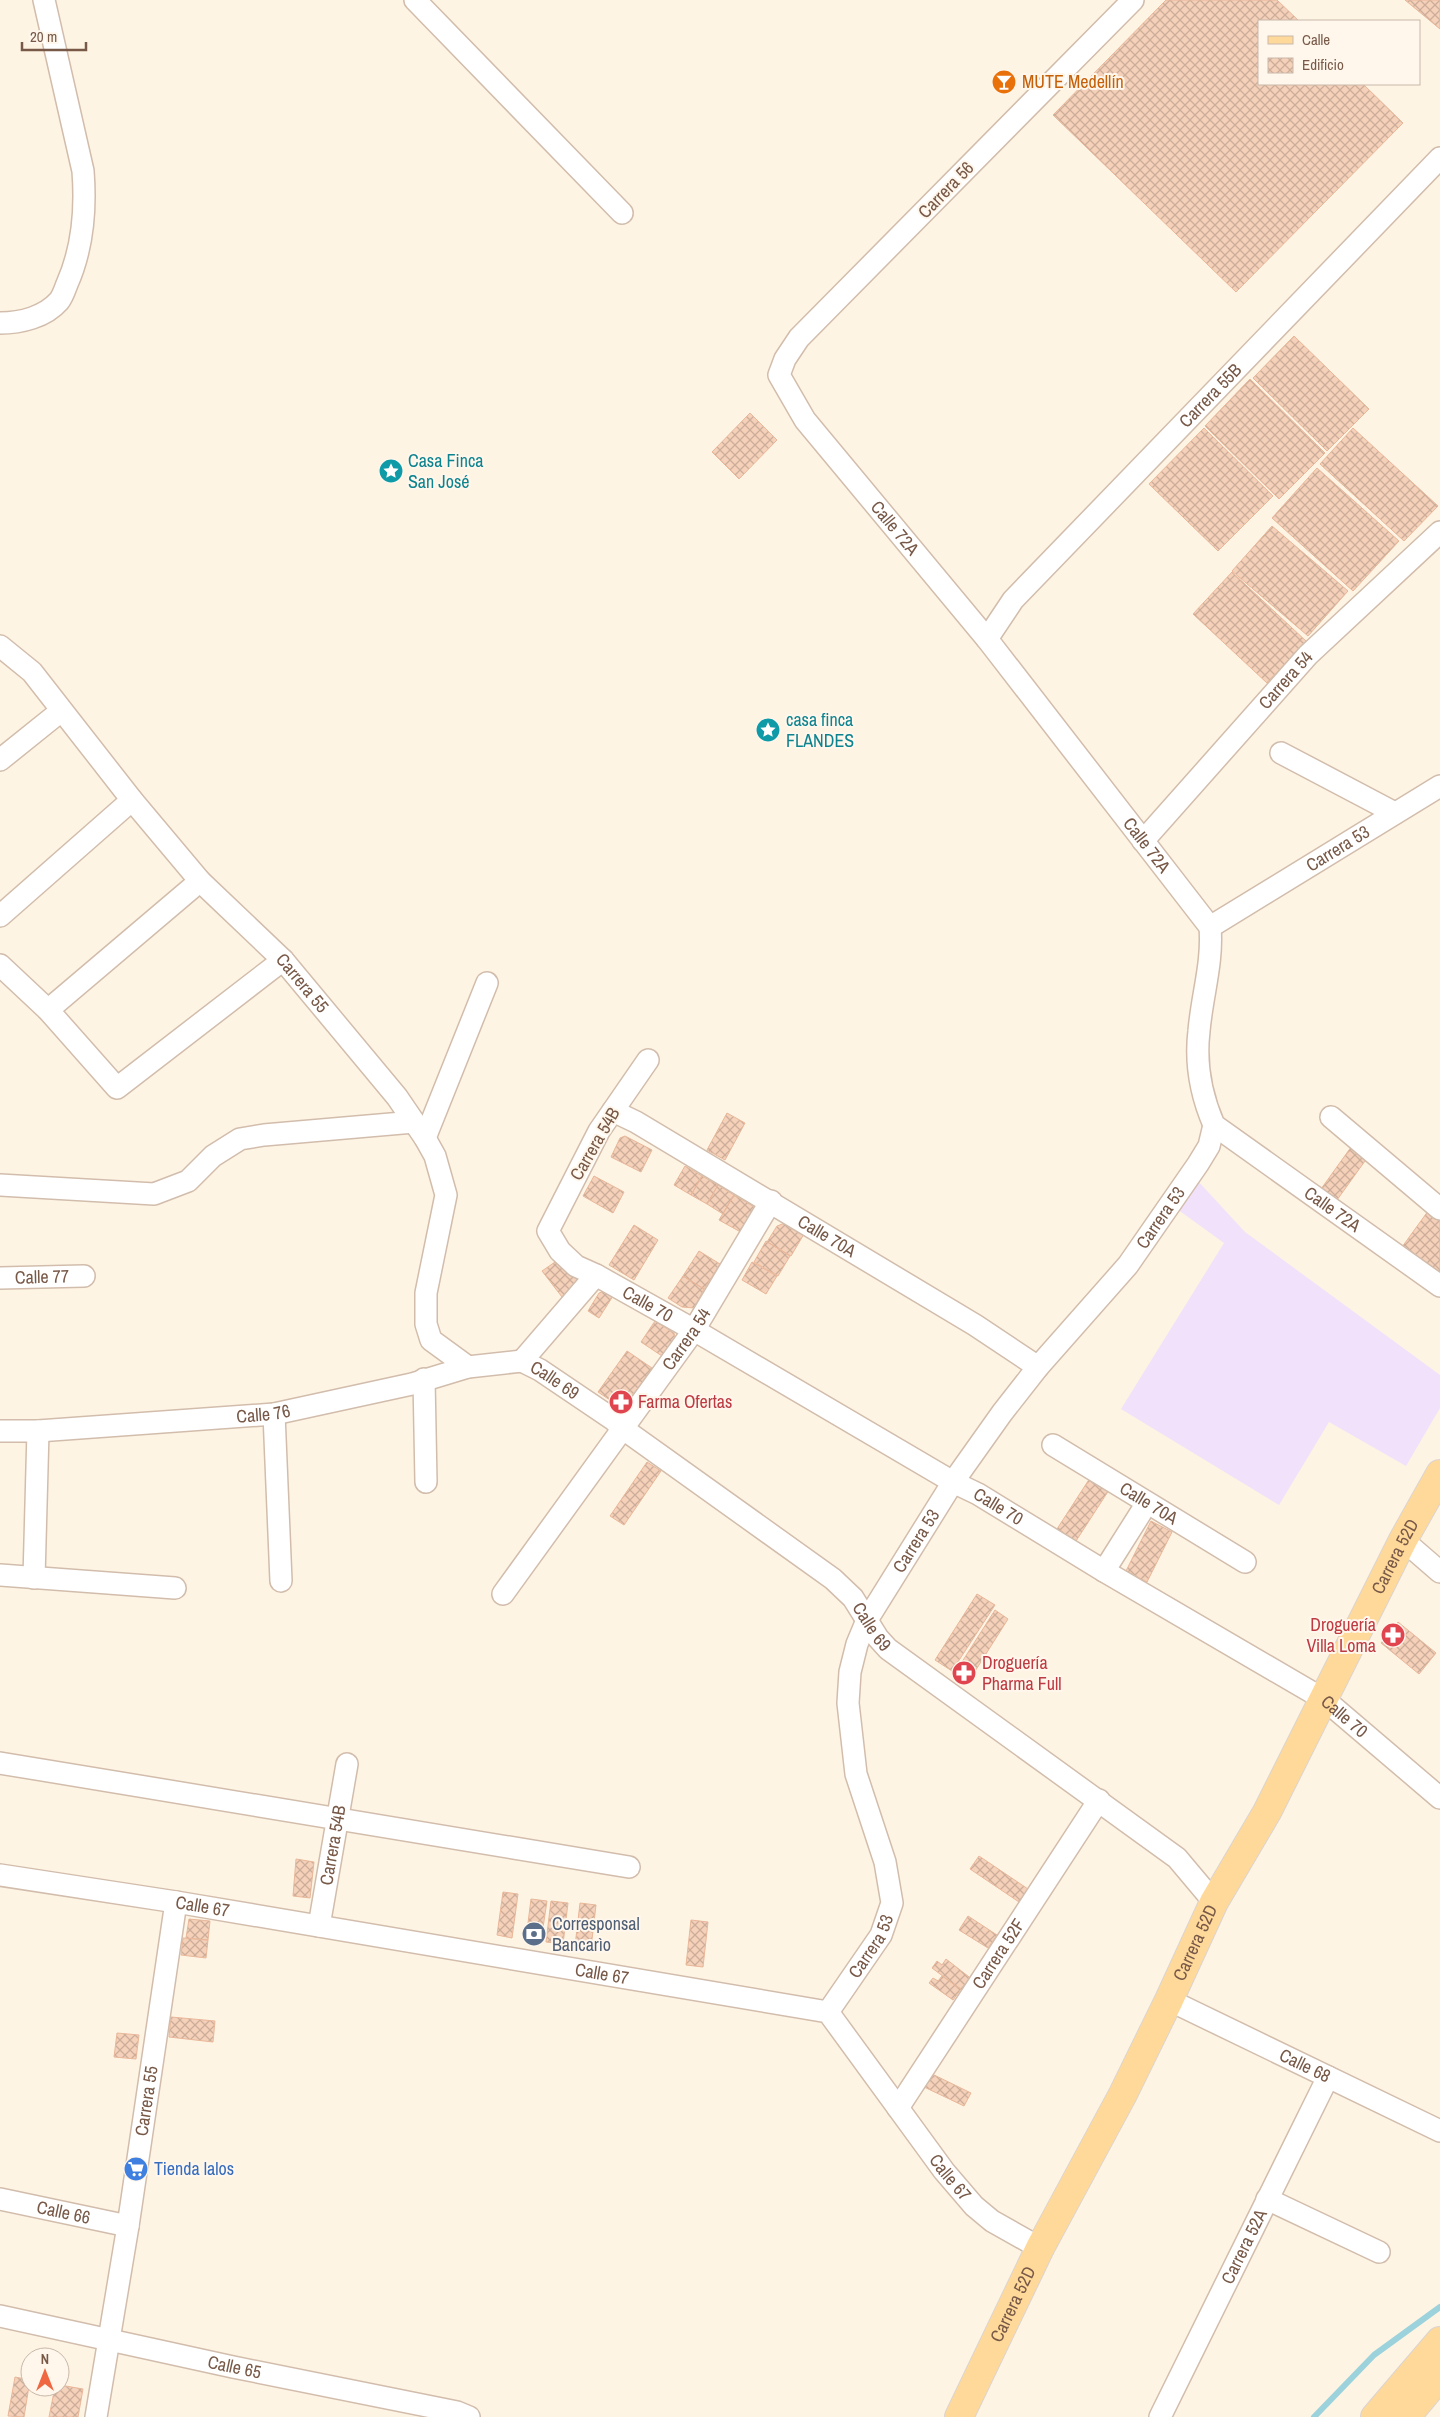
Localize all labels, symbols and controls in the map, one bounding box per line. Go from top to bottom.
scale bar [22,20,86,52]
legend [1258,20,1420,85]
text: 20 m [30,26,57,47]
text: Calle [1302,29,1330,50]
text: Edificio [1302,54,1344,75]
bar icon: MUTE Medellín [991,69,1017,95]
place label: MUTE Medellín [1022,69,1124,94]
street label: Carrera 56 [912,156,979,224]
street label: Carrera 55B [1173,358,1247,433]
place label: Casa Finca San José [408,448,483,494]
place icon: Casa Finca San José [378,458,404,484]
street label: Calle 72A [865,495,925,560]
street label: Carrera 54 [1253,645,1318,715]
place label: casa finca FLANDES [786,707,854,753]
place icon: casa finca FLANDES [755,717,781,743]
street label: Calle 72A [1118,812,1177,878]
street label: Carrera 53 [1301,819,1374,877]
street label: Carrera 55 [270,948,335,1018]
street label: Carrera 54B [564,1103,626,1185]
street label: Calle 72A [1299,1180,1366,1238]
street label: Carrera 53 [1130,1181,1191,1254]
street label: Calle 70A [793,1209,861,1263]
street label: Calle 77 [15,1263,69,1290]
street label: Calle 70 [618,1279,678,1328]
street label: Carrera 54 [656,1303,716,1375]
street label: Calle 69 [526,1354,585,1405]
pharmacy icon: Farma Ofertas [608,1389,634,1415]
place label: Farma Ofertas [638,1389,732,1414]
street label: Calle 76 [235,1398,293,1429]
street label: Calle 70A [1115,1476,1183,1530]
street label: Calle 70 [969,1481,1028,1531]
street label: Carrera 53 [887,1504,945,1577]
street label: Carrera 52D [1365,1514,1424,1598]
street label: Calle 69 [847,1597,897,1657]
place label: Droguería Villa Loma [1307,1612,1376,1658]
pharmacy icon: Droguería Villa Loma [1380,1622,1406,1648]
place label: Droguería Pharma Full [982,1650,1062,1696]
pharmacy icon: Droguería Pharma Full [951,1660,977,1686]
street label: Calle 70 [1316,1689,1373,1743]
street label: Carrera 54B [313,1803,352,1887]
street label: Calle 67 [174,1889,231,1923]
street label: Carrera 52D [1167,1900,1223,1985]
place label: Corresponsal Bancarìo [552,1911,640,1957]
street label: Carrera 53 [842,1911,899,1983]
street label: Carrera 52F [966,1913,1030,1994]
bank icon: Corresponsal Bancarìo [521,1921,547,1947]
street label: Calle 67 [573,1957,631,1990]
street label: Calle 68 [1275,2042,1335,2088]
street label: Carrera 55 [128,2064,164,2138]
street label: Calle 67 [924,2149,977,2206]
supermarket icon: Tienda lalos [123,2156,149,2182]
place label: Tienda lalos [154,2156,234,2181]
street label: Calle 66 [35,2194,93,2230]
street label: Carrera 52A [1215,2205,1273,2288]
street label: Carrera 52D [984,2262,1041,2346]
north arrow [20,2347,70,2397]
street label: Calle 65 [205,2349,264,2384]
text: N [41,2350,49,2368]

